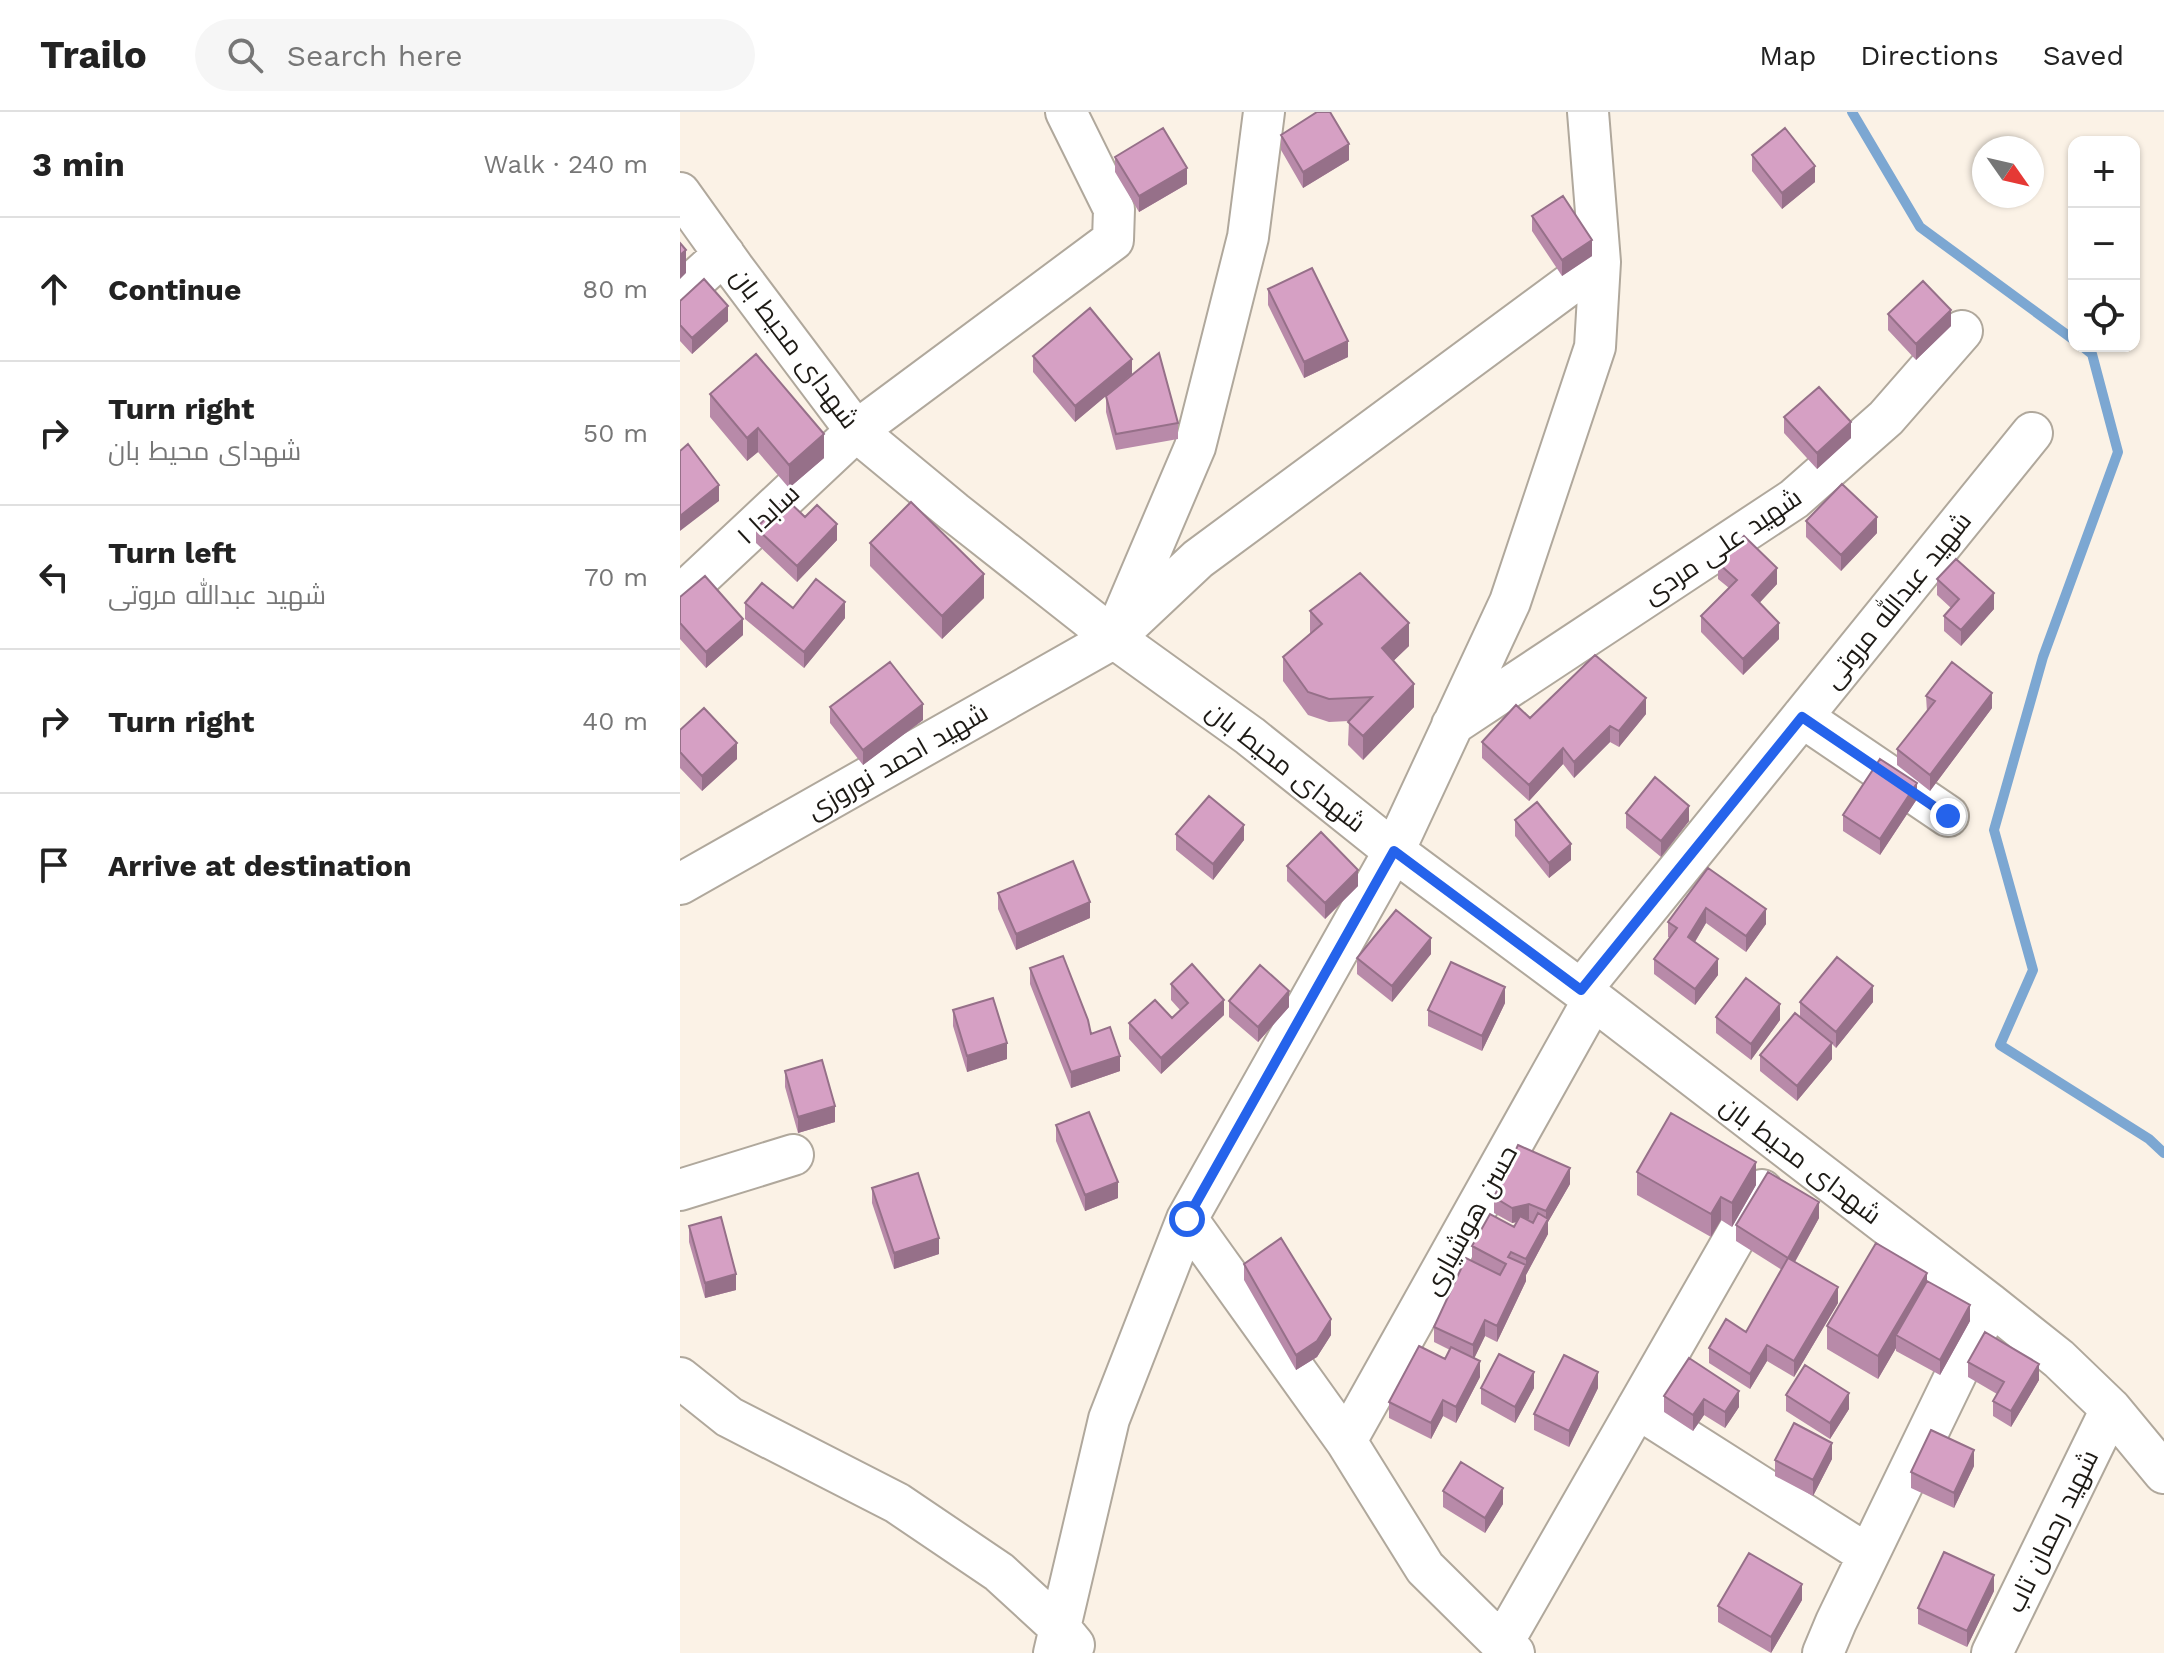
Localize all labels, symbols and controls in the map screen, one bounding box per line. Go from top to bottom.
search box [195,19,755,91]
text: Trailo [40,33,147,77]
icon: search [223,33,267,77]
text: Search here [287,38,463,73]
text: Map [1759,39,1816,72]
text: Directions [1860,39,1999,72]
text: Saved [2043,39,2124,72]
north arrow [1972,136,2044,208]
map controls [2068,136,2140,352]
button: + [2068,136,2140,208]
text: 3 min [32,144,125,184]
text: Walk · 240 m [484,149,648,179]
button: − [2068,208,2140,280]
street label: شهدای محیط بان [724,262,865,435]
icon: ahead [32,267,76,311]
text: Continue [108,272,241,307]
text: 80 m [582,274,648,304]
button: locate [2068,280,2140,352]
text: Turn right [108,391,254,426]
icon: right [32,411,76,455]
text: 50 m [583,418,648,448]
text: شهدای محیط بان [108,436,301,466]
street label: سابدا ۱ [731,478,805,550]
street label: شهید علی مردی [1637,482,1807,611]
street label: شهید عبدالله مروتی [1815,505,1978,695]
text: Turn left [108,535,236,570]
icon: left [32,555,76,599]
text: 70 m [584,562,648,592]
text: شهید عبدالله مروتی [108,580,326,610]
street label: شهدای محیط بان [1200,696,1371,839]
street label: شهید احمد نوروزی [801,697,993,826]
icon: right [32,699,76,743]
text: Turn right [108,704,254,739]
text: 40 m [582,706,648,736]
route end [1930,798,1966,834]
icon: arrive [32,843,76,887]
text: Arrive at destination [108,848,412,883]
street label: شهدای محیط بان [1714,1090,1887,1231]
street label: حسن هوشیاری [1417,1140,1524,1300]
route start [1169,1201,1205,1237]
street label: شهید رحمان تاب [2000,1445,2105,1618]

